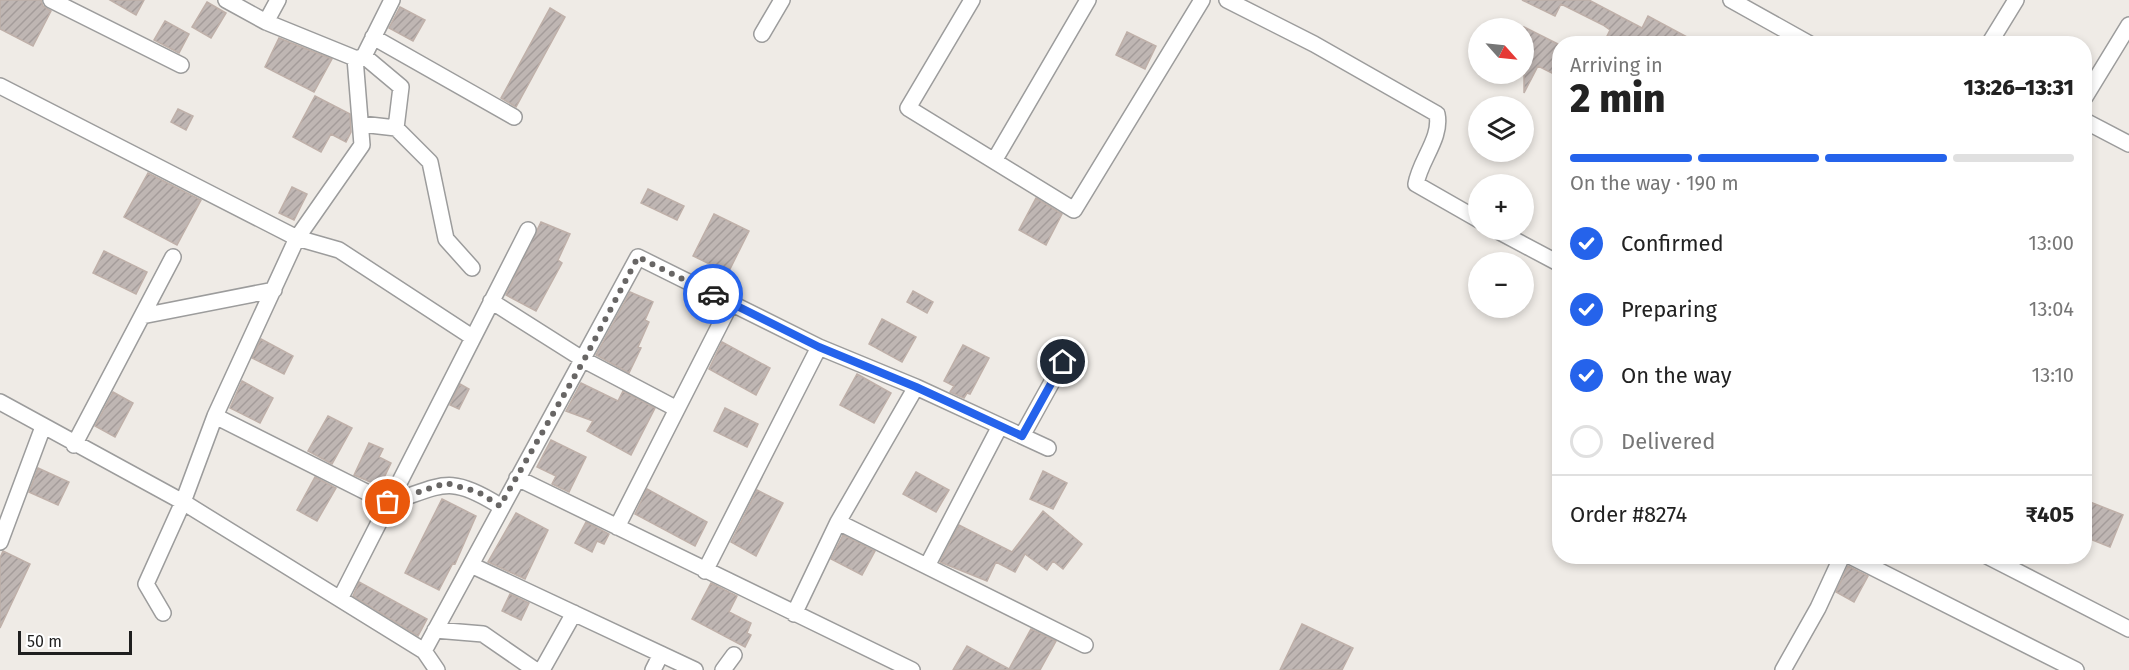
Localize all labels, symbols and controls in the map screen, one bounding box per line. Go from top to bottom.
north arrow [1468,18,1534,84]
map controls [1468,18,1534,318]
text: Arriving in [1570,53,1663,77]
text: 13:26–13:31 [1964,74,2074,101]
text: 2 min [1570,76,1666,122]
button: layers [1468,96,1534,162]
text: On the way · 190 m [1570,171,1739,195]
button: + [1468,174,1534,240]
icon: check [1570,227,1603,260]
text: Confirmed [1621,230,1724,257]
text: 13:00 [2028,231,2074,255]
button: − [1468,252,1534,318]
courier [683,264,743,324]
icon: car [697,278,730,311]
icon: check [1570,293,1603,326]
text: Preparing [1621,296,1717,323]
text: 13:04 [2029,297,2074,321]
pin [1037,336,1088,387]
icon: home [1046,345,1079,378]
icon: check [1570,359,1603,392]
text: On the way [1621,362,1732,389]
text: 13:10 [2032,363,2074,387]
text: Delivered [1621,428,1716,455]
pin [362,476,413,527]
icon: bag [371,485,404,518]
text: Order #8274 [1570,501,1687,528]
text: ₹405 [2025,501,2074,528]
scale bar [18,628,132,656]
text: 50 m [27,632,62,651]

